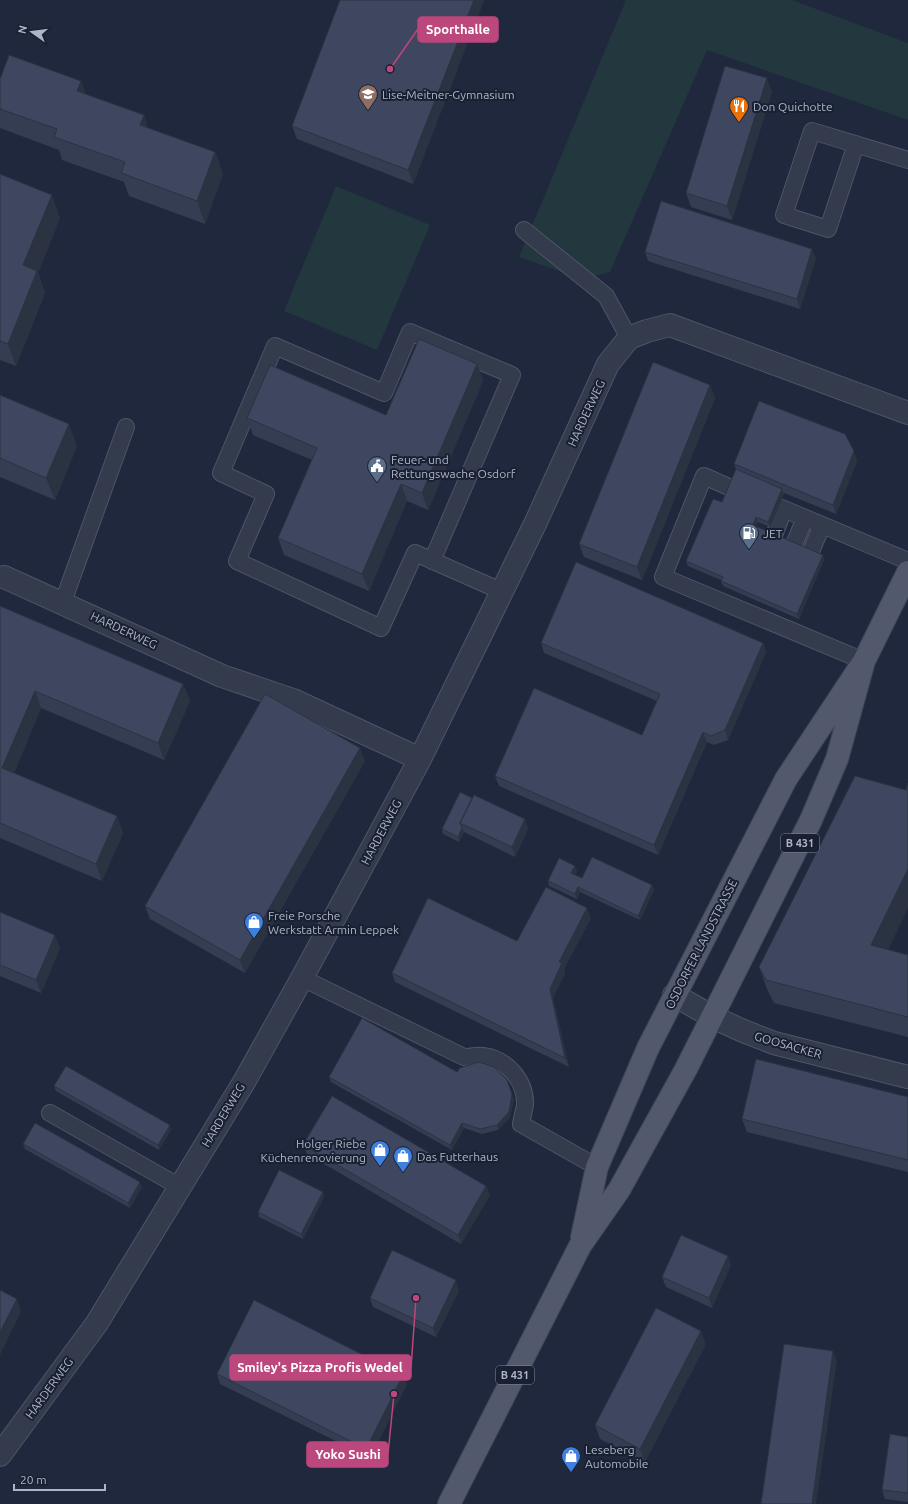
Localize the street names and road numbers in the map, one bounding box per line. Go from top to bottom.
street label: HARDERWEG [565,378,607,448]
street label: HARDERWEG [89,609,159,651]
street label: HARDERWEG [358,797,404,867]
road number: B 431 [781,834,819,852]
street label: OSDORFER LANDSTRASSE [663,877,739,1011]
street label: GOOSACKER [753,1029,824,1061]
street label: HARDERWEG [199,1081,247,1149]
street label: HARDERWEG [23,1355,75,1421]
road number: B 431 [496,1366,534,1384]

